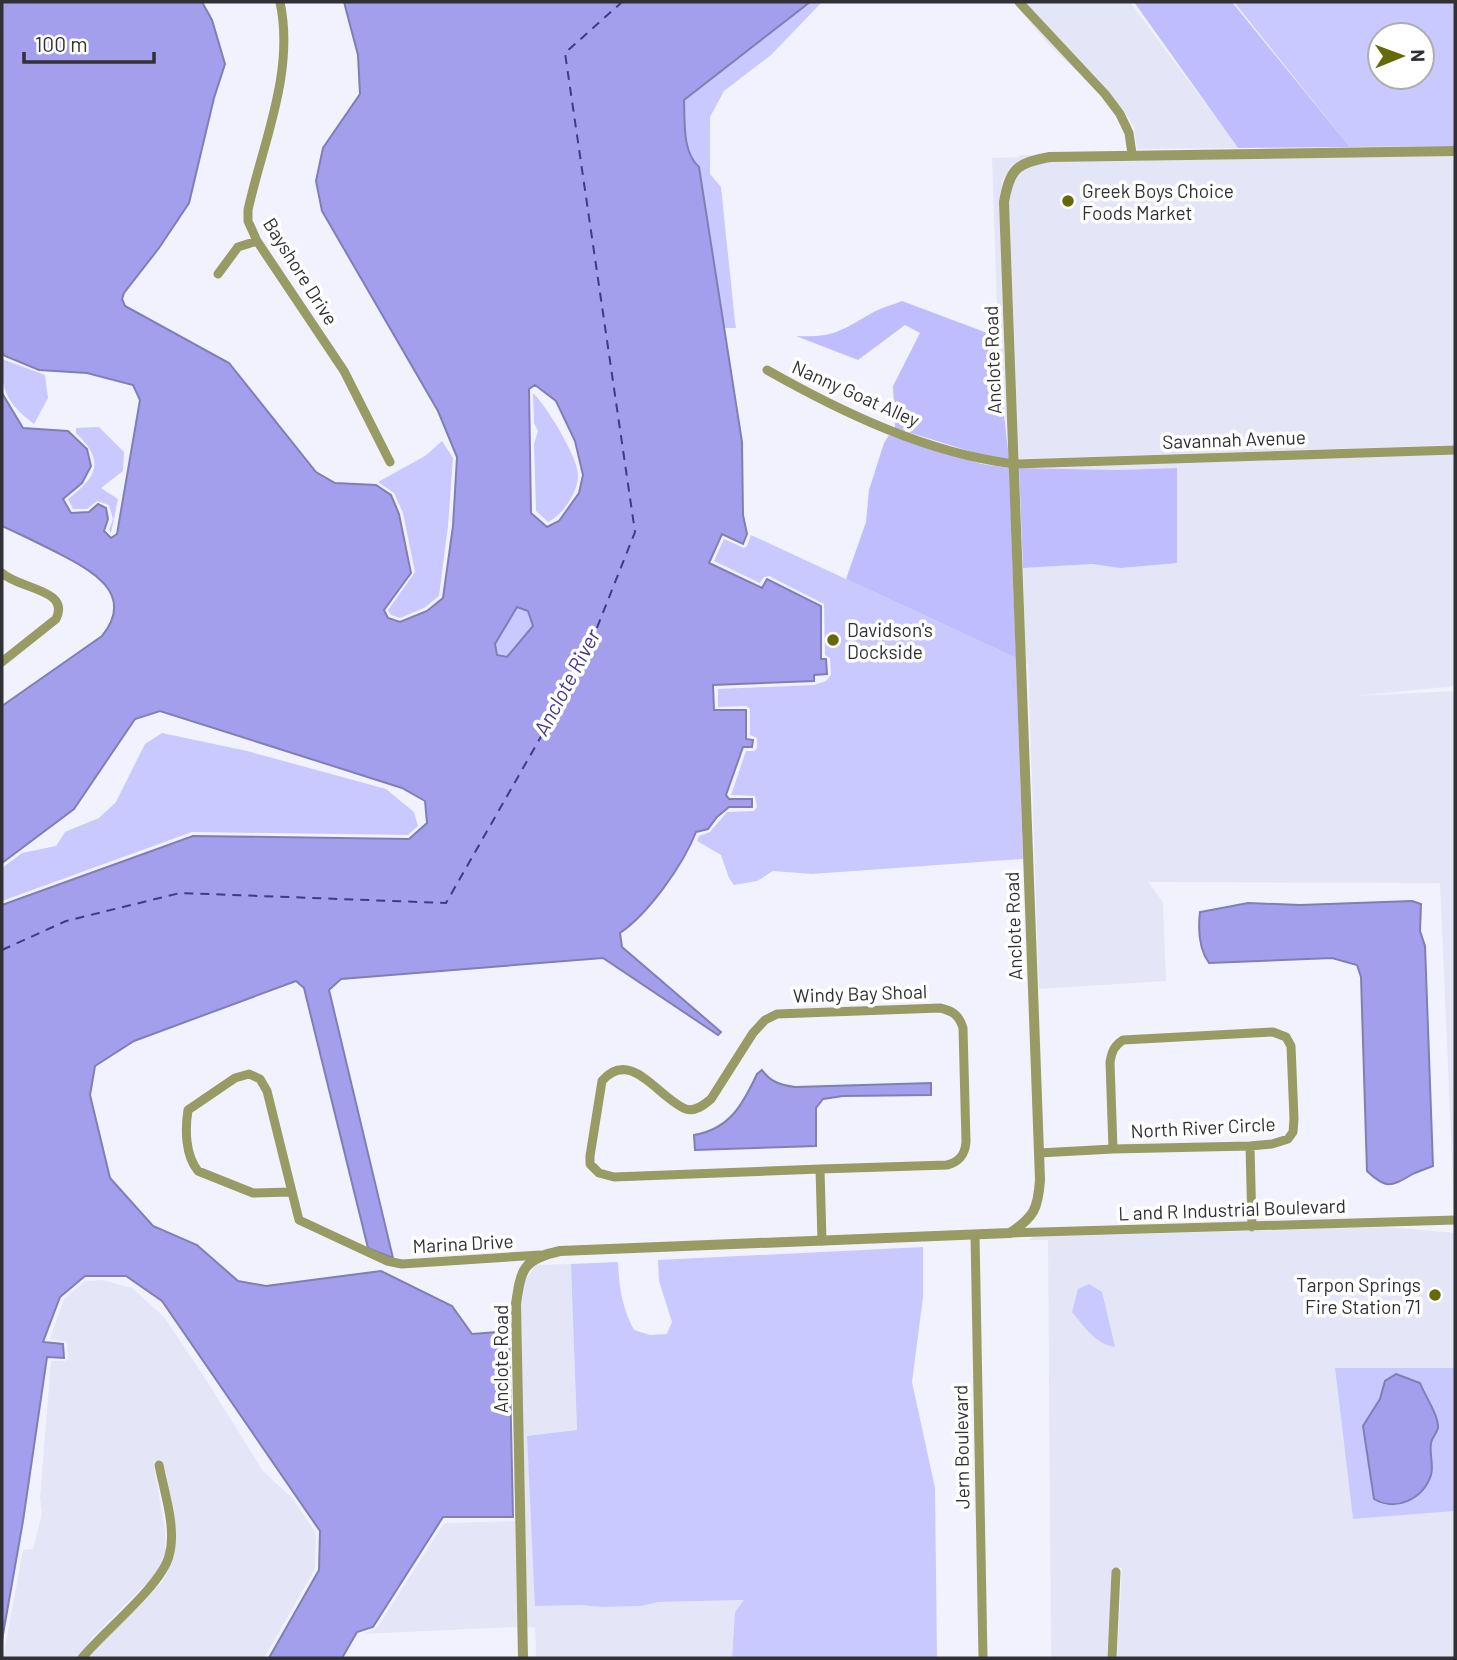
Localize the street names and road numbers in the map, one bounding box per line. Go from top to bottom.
street label: Bayshore Drive [259,213,343,329]
street label: Anclote Road [979,305,1005,415]
street label: Nanny Goat Alley [789,355,923,431]
street label: Savannah Avenue [1162,425,1306,453]
street label: Anclote Road [1000,871,1026,981]
street label: Windy Bay Shoal [793,979,927,1007]
street label: North River Circle [1130,1112,1276,1142]
street label: L and R Industrial Boulevard [1118,1194,1346,1224]
street label: Marina Drive [412,1229,514,1257]
street label: Anclote Road [489,1305,512,1413]
street label: Jern Boulevard [948,1385,974,1509]

